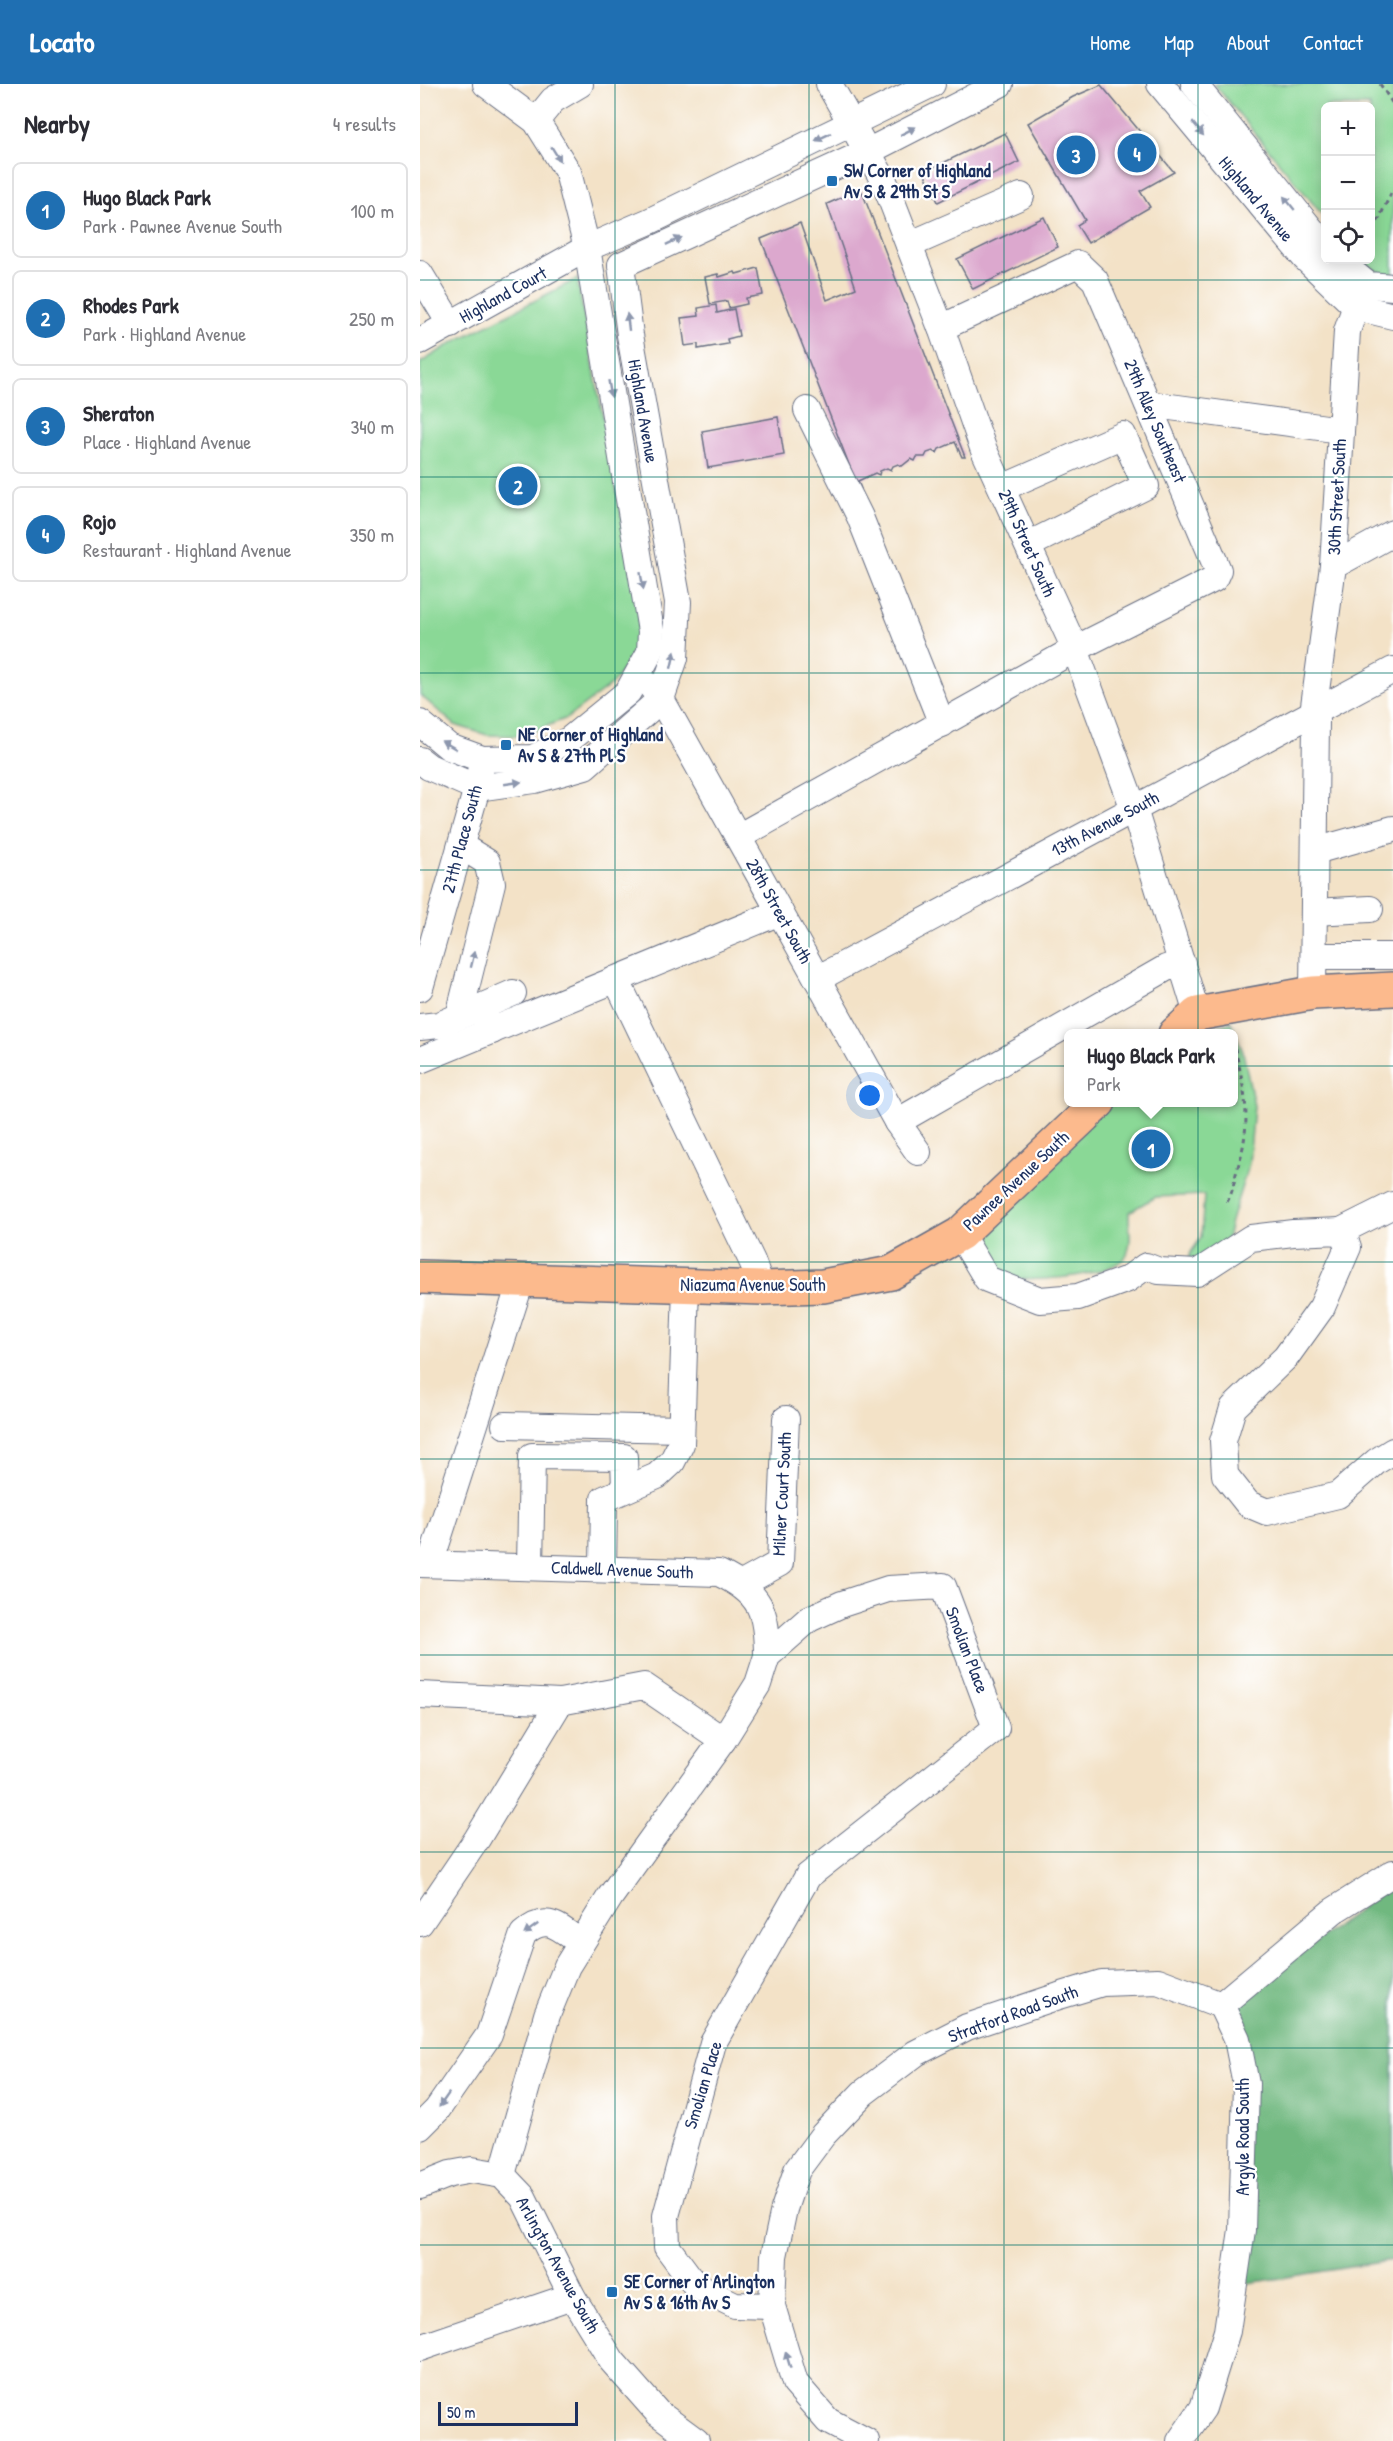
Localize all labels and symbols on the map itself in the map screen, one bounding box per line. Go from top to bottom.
one-way arrow [1191,121,1204,137]
one-way arrow [899,127,916,136]
pin: 4 [1118,130,1156,176]
pin: 3 [1056,132,1096,178]
one-way arrow [814,133,831,142]
one-way arrow [550,146,561,162]
street label: Highland Avenue [1213,150,1300,247]
place label: SW Corner of Highland Av S & 29th St S [844,158,991,204]
marker: SW Corner of Highland Av S & 29th St S [825,174,839,188]
one-way arrow [1283,195,1295,210]
one-way arrow [666,237,683,246]
street label: Highland Court [454,260,552,329]
one-way arrow [623,313,633,332]
street label: 29th Alley Southeast [1118,355,1193,487]
street label: Highland Avenue [622,357,665,465]
one-way arrow [605,379,614,398]
street label: 30th Street South [1321,438,1352,556]
pin: 2 [498,464,538,508]
street label: 29th Street South [993,485,1063,601]
one-way arrow [638,572,647,591]
one-way arrow [669,650,679,669]
place label: NE Corner of Highland Av S & 27th Pl S [518,722,663,768]
marker: NE Corner of Highland Av S & 27th Pl S [499,738,513,752]
one-way arrow [440,740,457,750]
one-way arrow [504,778,523,787]
street label: 27th Place South [435,782,488,895]
street label: 13th Avenue South [1046,784,1163,862]
street label: 28th Street South [740,854,819,968]
one-way arrow [469,950,479,968]
your location [855,1081,884,1110]
street label: Pawnee Avenue South [957,1125,1075,1236]
pin: 1 [1132,1126,1170,1172]
street label: Niazuma Avenue South [680,1272,826,1297]
street label: Milner Court South [766,1431,797,1557]
street label: Caldwell Avenue South [550,1555,694,1584]
street label: Smolian Place [940,1603,995,1697]
one-way arrow [524,1923,540,1935]
street label: Stratford Road South [944,1978,1082,2049]
street label: Smolian Place [677,2038,728,2132]
street label: Argyle Road South [1230,2078,1255,2196]
one-way arrow [438,2091,450,2107]
street label: Arlington Avenue South [510,2192,607,2338]
place label: SE Corner of Arlington Av S & 16th Av S [624,2269,775,2315]
marker: SE Corner of Arlington Av S & 16th Av S [605,2285,619,2299]
one-way arrow [783,2351,792,2369]
scale bar [438,2399,578,2426]

